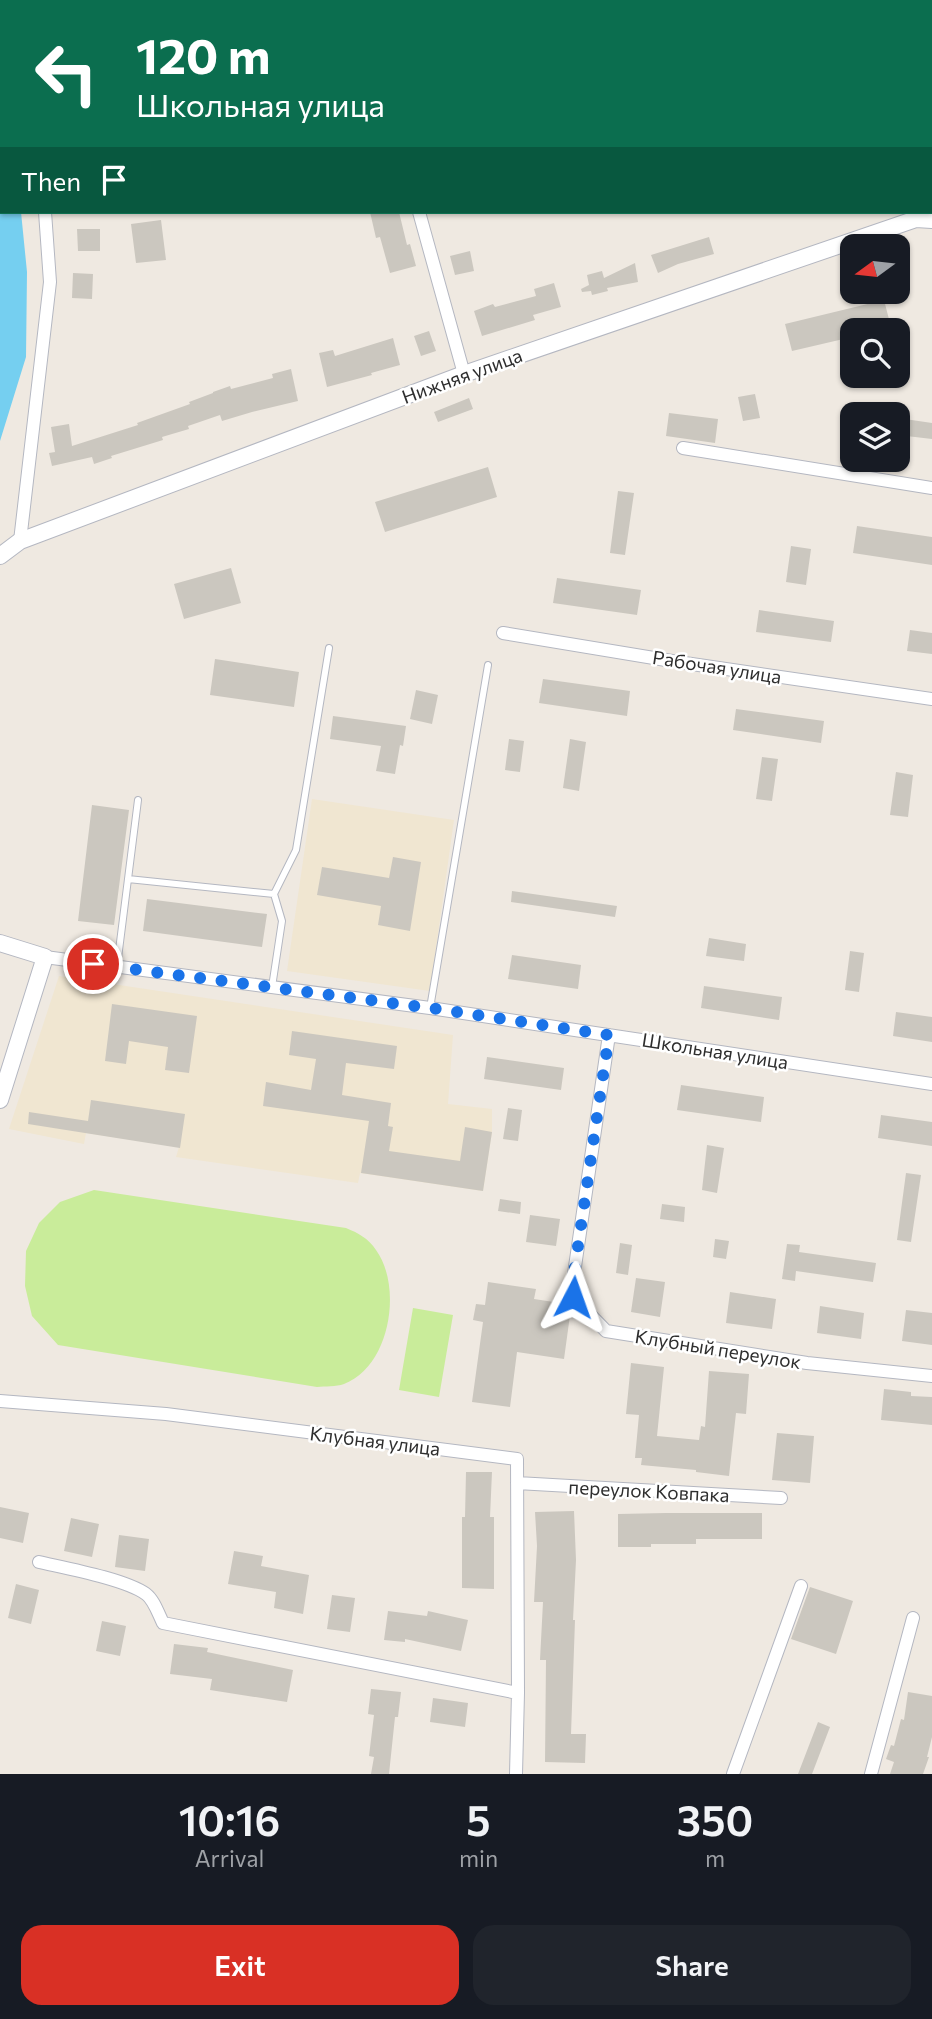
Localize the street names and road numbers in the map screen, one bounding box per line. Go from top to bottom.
street label: Нижняя улица [398,343,525,408]
street label: Рабочая улица [651,645,783,688]
street label: Школьная улица [640,1028,790,1073]
street label: Клубный переулок [633,1324,803,1373]
street label: Клубная улица [308,1421,442,1460]
street label: переулок Ковпака [568,1475,730,1506]

